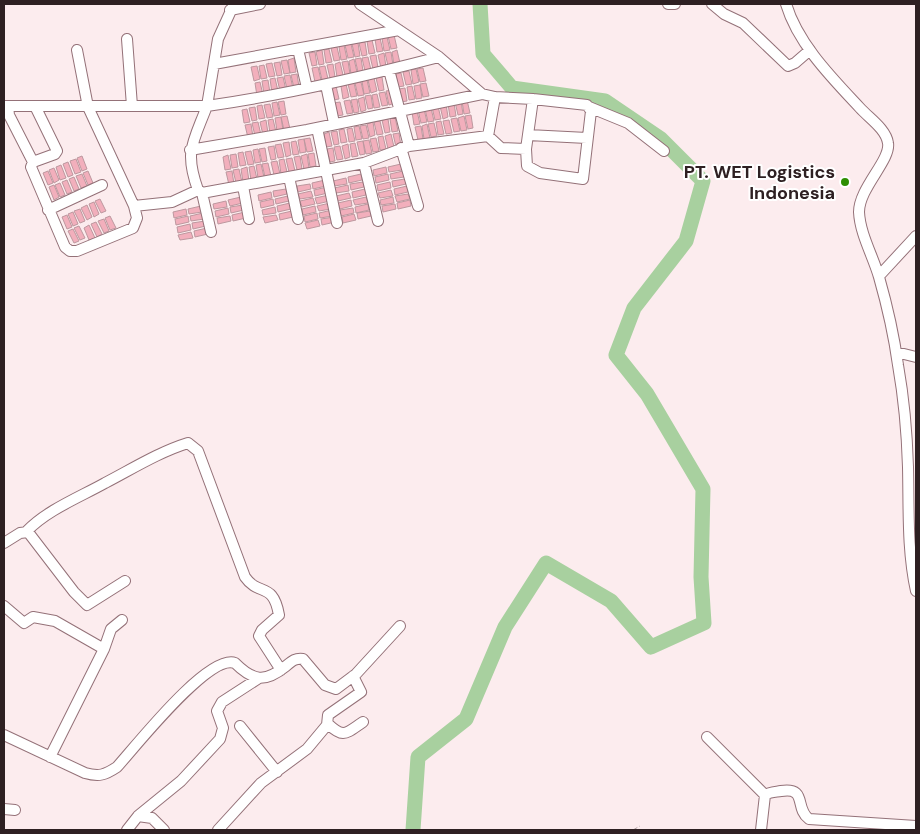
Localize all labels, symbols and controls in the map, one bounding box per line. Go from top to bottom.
place label: PT. WET Logistics Indonesia [684,160,835,205]
marker: PT. WET Logistics Indonesia [839,176,851,188]

